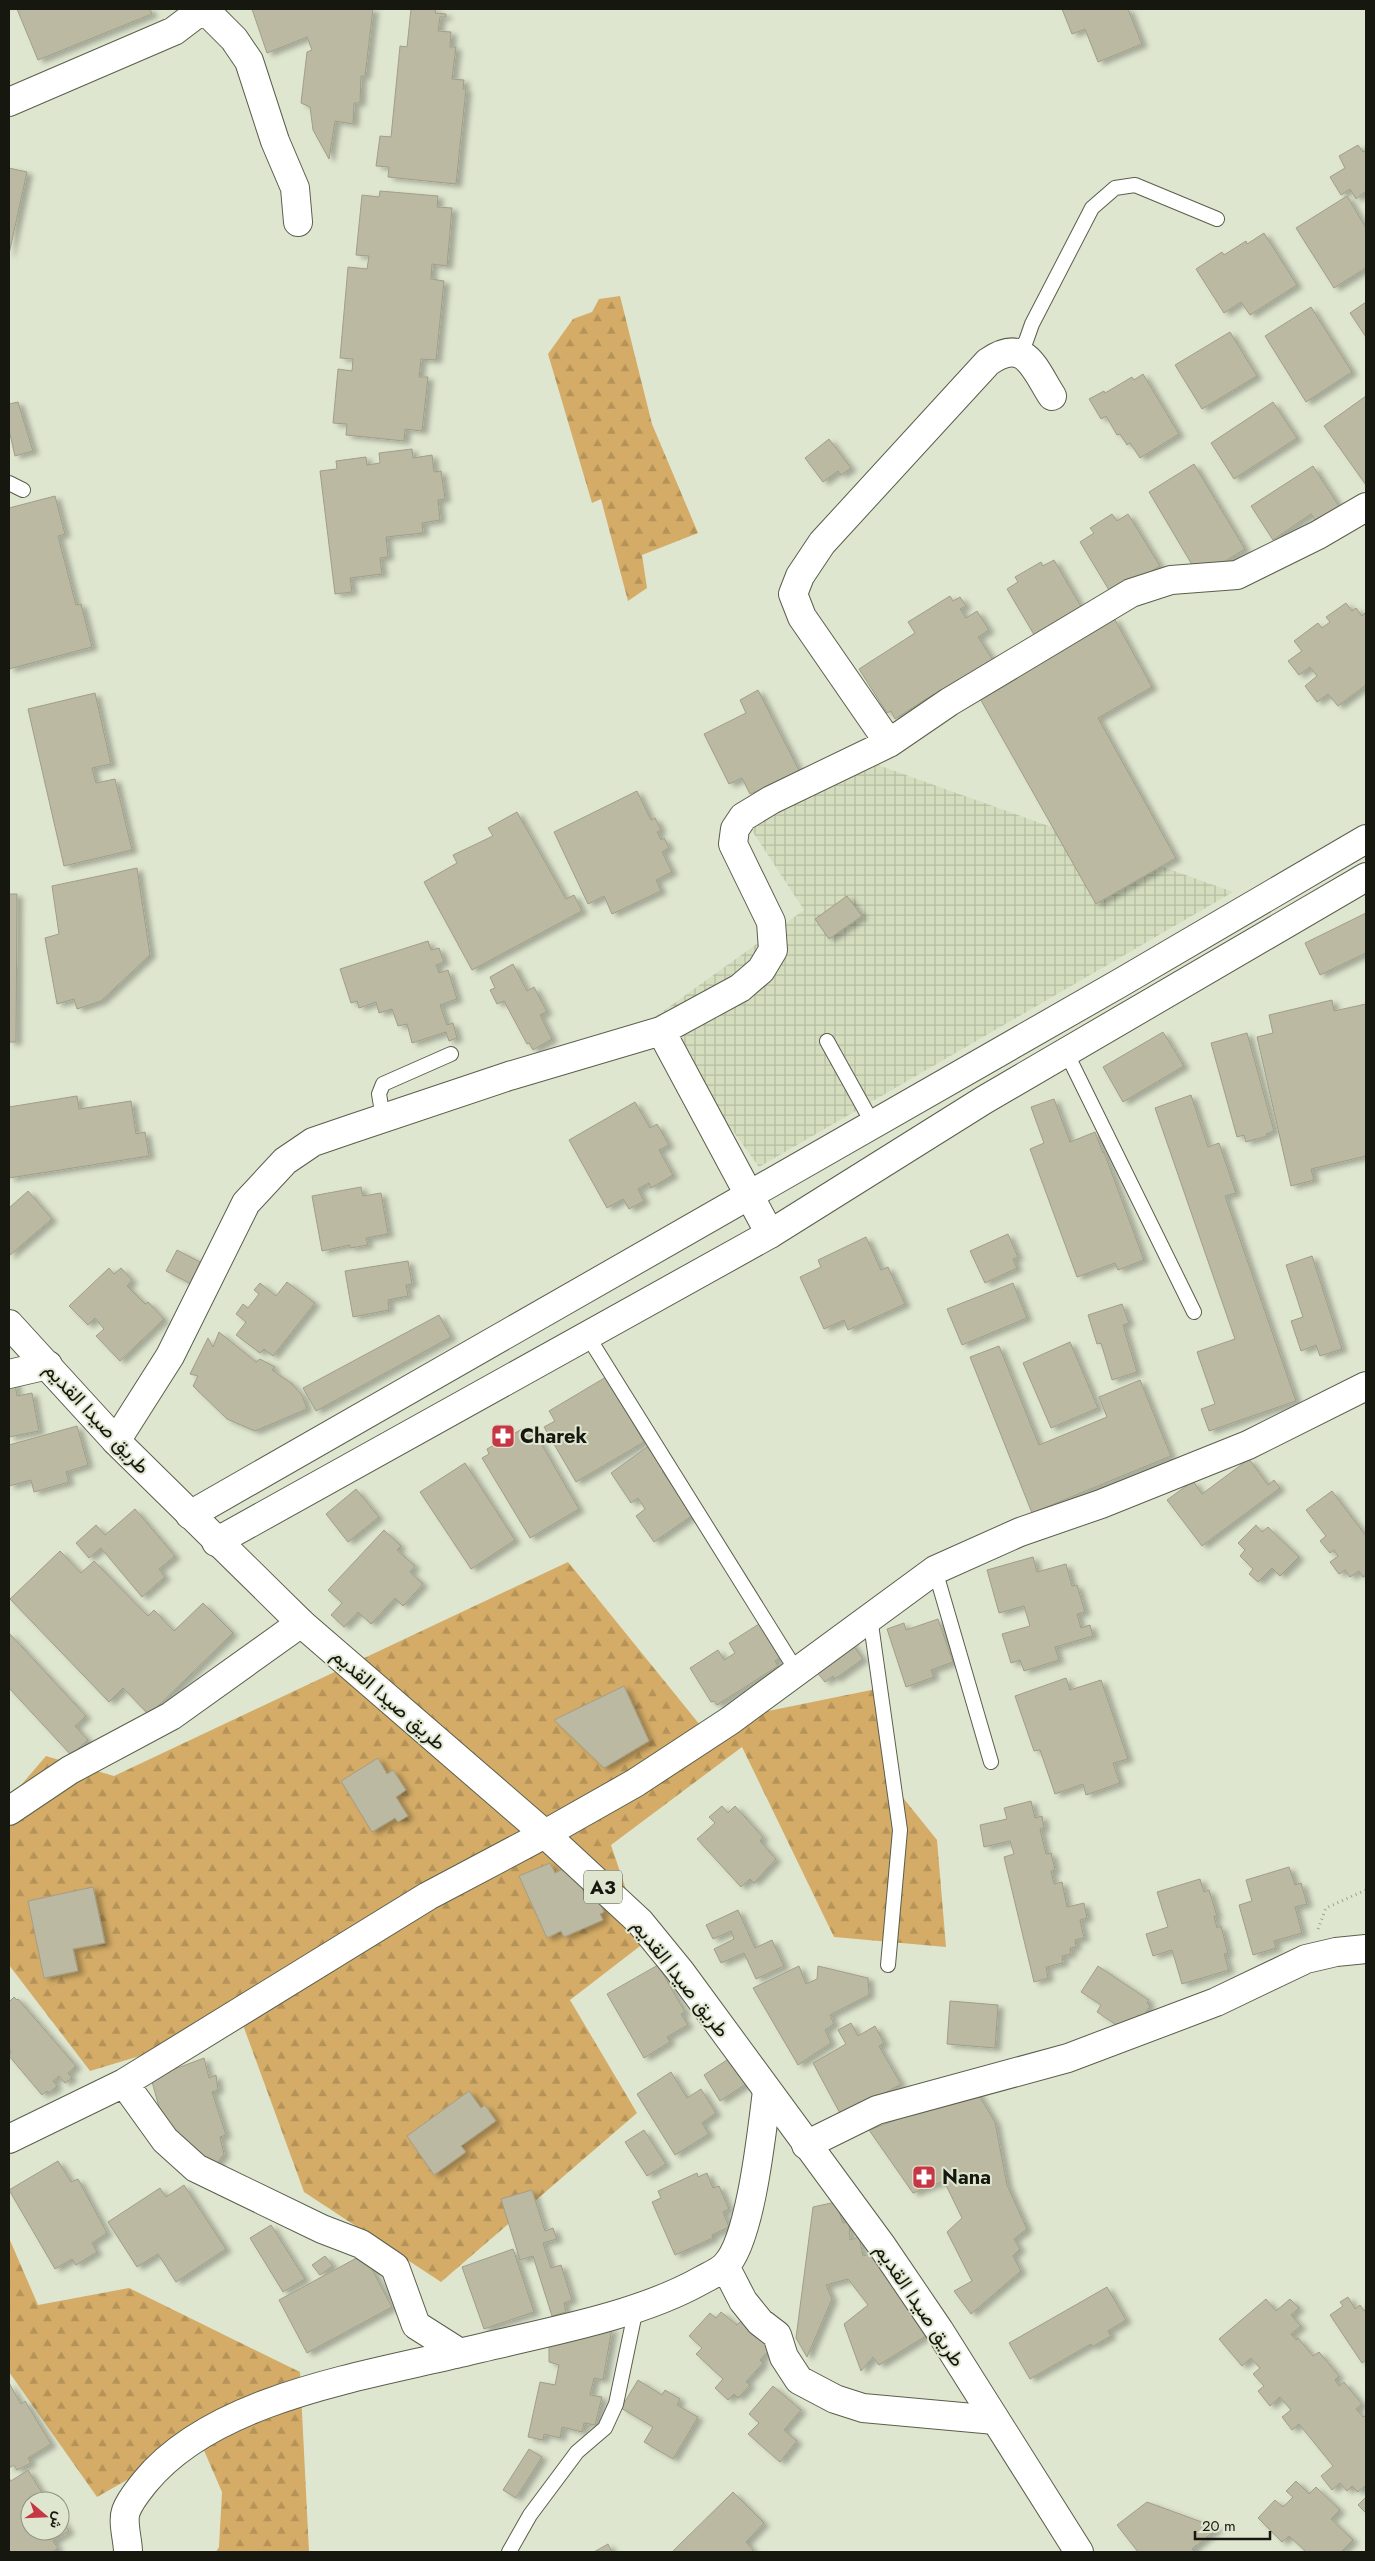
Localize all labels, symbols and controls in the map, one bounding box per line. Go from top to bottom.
street label: طريق صيدا القديم [37,1356,156,1481]
place label: Charek [520,1422,588,1451]
pharmacy icon: Charek [490,1423,516,1449]
street label: طريق صيدا القديم [325,1641,452,1757]
road number: A3 [584,1870,622,1904]
street label: طريق صيدا القديم [625,1913,736,2044]
place label: Nana [942,2163,991,2192]
pharmacy icon: Nana [911,2164,937,2190]
street label: طريق صيدا القديم [867,2238,972,2373]
north arrow [20,2491,70,2541]
scale bar [1195,2508,1270,2540]
text: ش [45,2509,69,2532]
text: 20 m [1202,2515,1236,2537]

